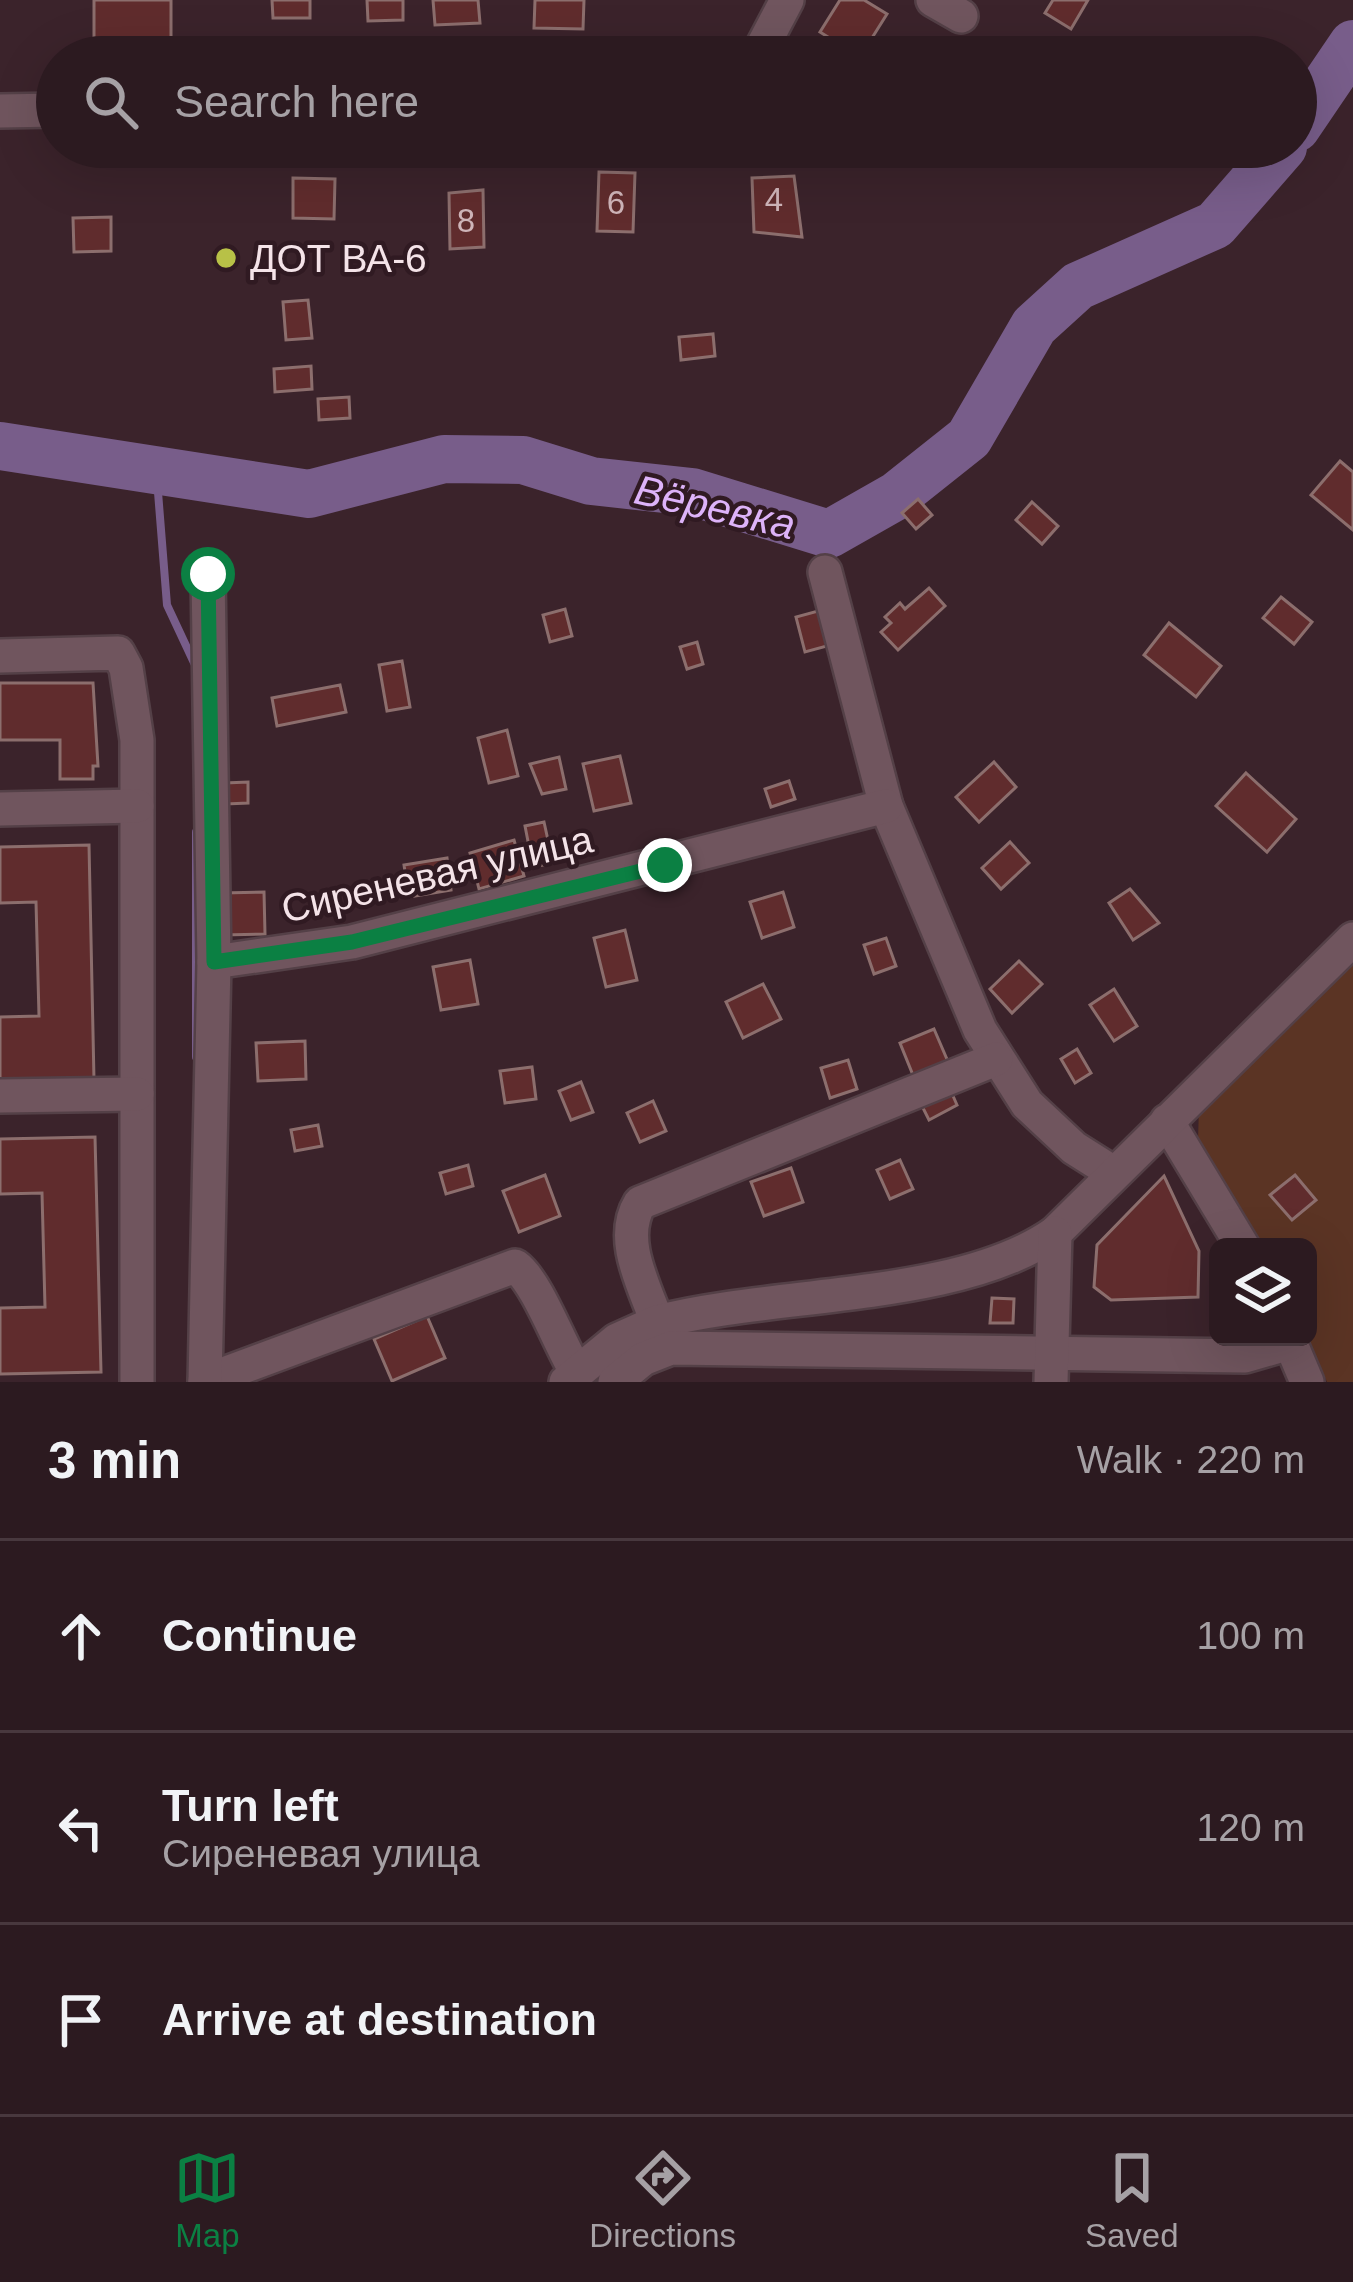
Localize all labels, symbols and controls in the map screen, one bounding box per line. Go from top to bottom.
search box [36,36,1317,168]
icon: search [78,69,144,135]
text: Search here [174,76,419,127]
house number: 4 [765,181,783,218]
house number: 6 [607,184,625,221]
house number: 8 [457,202,475,239]
place label: ДОТ ВА-6 [250,237,427,280]
marker: ДОТ ВА-6 [213,245,239,271]
water label: Вёревка [630,466,800,548]
route start [181,547,235,601]
street label: Сиреневая улица [277,817,597,931]
route end [638,838,692,892]
map controls [1209,1238,1317,1346]
button: layers [1209,1238,1317,1346]
text: 3 min [48,1432,181,1489]
text: Walk · 220 m [1077,1438,1305,1481]
icon: ahead [48,1603,114,1669]
text: Continue [162,1610,357,1661]
text: 100 m [1197,1614,1305,1657]
text: Turn left [162,1780,339,1831]
icon: left [48,1795,114,1861]
text: 120 m [1197,1806,1305,1849]
text: Сиреневая улица [162,1832,480,1875]
icon: arrive [48,1987,114,2053]
text: Arrive at destination [162,1994,597,2045]
tab: Map [174,2145,240,2255]
tab: Directions [589,2145,736,2255]
tab: Saved [1085,2145,1179,2255]

